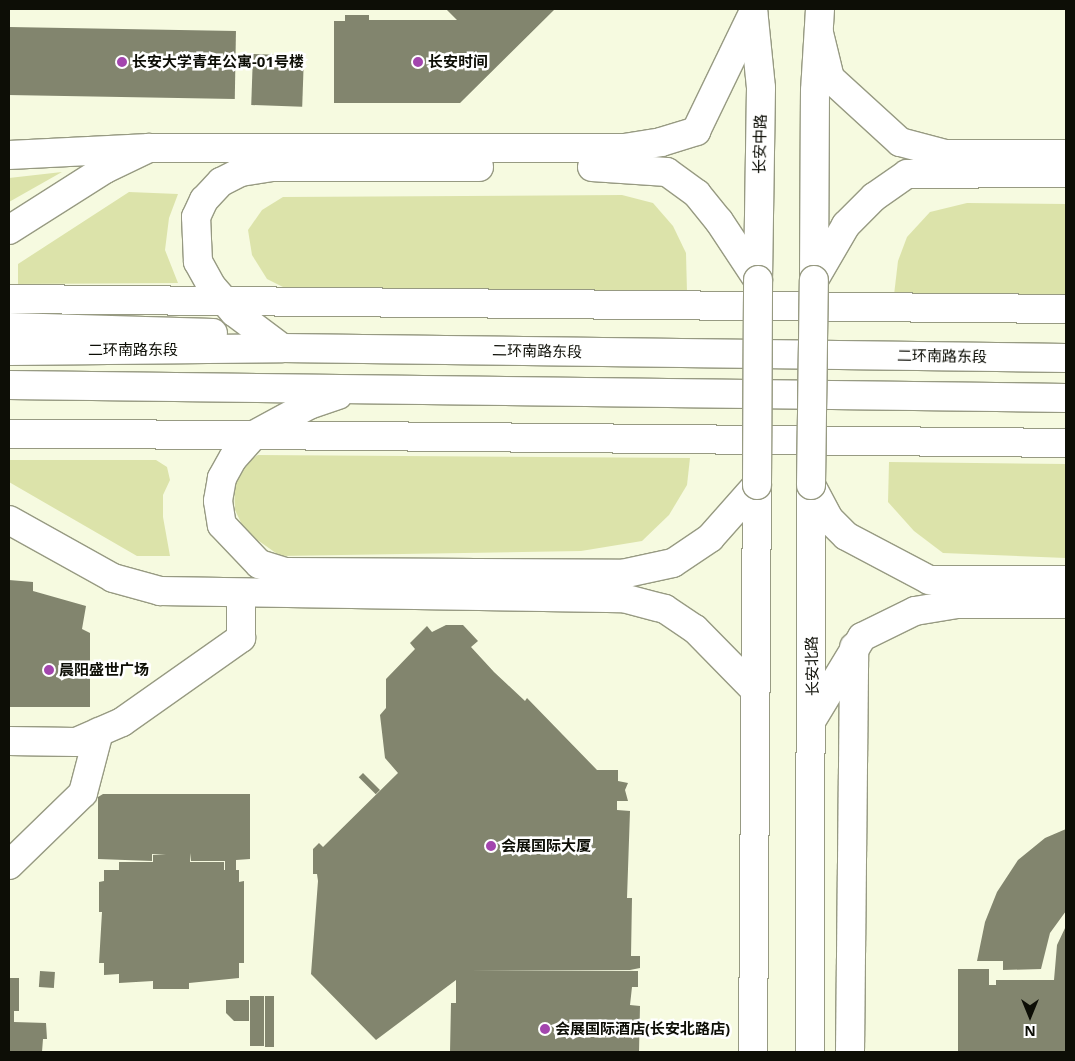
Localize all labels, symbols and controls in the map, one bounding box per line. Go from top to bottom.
place label: 长安大学青年公寓-01号楼 [132,53,304,71]
place label: 长安时间 [428,53,488,71]
marker: 长安大学青年公寓-01号楼 [116,56,128,68]
marker: 长安时间 [412,56,424,68]
street label: 长安中路 [750,114,770,174]
street label: 二环南路东段 [88,341,178,359]
street label: 二环南路东段 [492,341,582,361]
street label: 二环南路东段 [897,346,987,366]
street label: 长安北路 [802,636,822,696]
place label: 晨阳盛世广场 [59,661,149,679]
marker: 晨阳盛世广场 [43,664,55,676]
place label: 会展国际大厦 [501,837,591,855]
marker: 会展国际大厦 [485,840,497,852]
north arrow [1005,991,1055,1041]
place label: 会展国际酒店(长安北路店) [555,1020,730,1038]
text: N [1024,1022,1036,1041]
marker: 会展国际酒店(长安北路店) [539,1023,551,1035]

